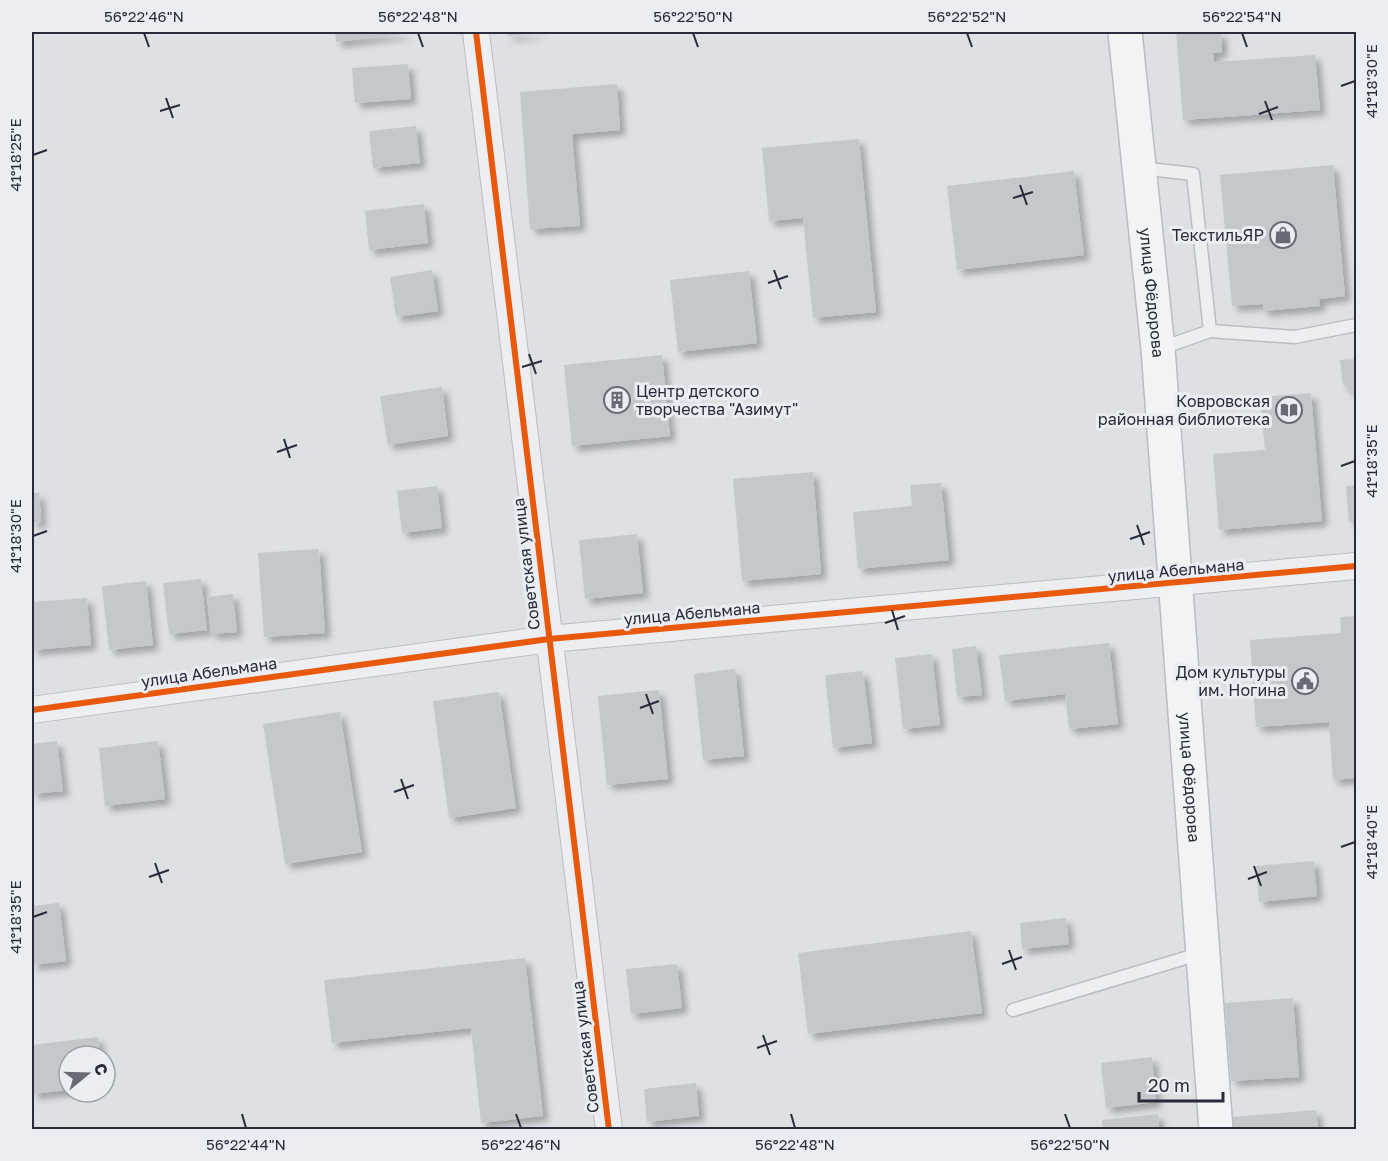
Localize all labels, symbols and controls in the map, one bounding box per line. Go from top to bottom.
text: 56°22'46"N [104,7,184,25]
text: 56°22'48"N [378,7,458,25]
text: 56°22'50"N [653,7,733,25]
text: 56°22'52"N [928,7,1006,25]
text: 56°22'54"N [1202,7,1282,25]
text: 41°18'30"E [1362,44,1380,118]
text: 41°18'25"E [6,118,24,192]
shop icon: ТекстильЯР [1268,220,1298,250]
place label: ТекстильЯР [1172,225,1264,245]
street label: улица Фёдорова [1135,227,1169,358]
place label: Центр детского творчества "Азимут" [636,381,798,419]
building icon: Центр детского творчества "Азимут" [602,385,632,415]
place label: Ковровская районная библиотека [1098,391,1270,429]
library icon: Ковровская районная библиотека [1274,395,1304,425]
text: 41°18'35"E [1362,424,1380,498]
street label: Советская улица [508,497,544,631]
text: 41°18'30"E [6,499,24,573]
street label: улица Абельмана [1107,554,1245,586]
street label: улица Абельмана [623,597,761,629]
street label: улица Абельмана [140,653,278,691]
place label: Дом культуры им. Ногина [1176,662,1286,700]
public building icon: Дом культуры им. Ногина [1290,666,1320,696]
street label: улица Фёдорова [1175,711,1205,843]
text: 41°18'40"E [1362,805,1380,879]
text: 41°18'35"E [6,880,24,954]
street label: Советская улица [567,980,603,1114]
north arrow [57,1044,117,1104]
text: С [90,1060,112,1078]
scale bar [1139,1065,1223,1103]
text: 20 m [1148,1074,1190,1096]
text: 56°22'44"N [206,1135,286,1153]
text: 56°22'46"N [481,1135,561,1153]
text: 56°22'48"N [755,1135,835,1153]
text: 56°22'50"N [1030,1135,1110,1153]

